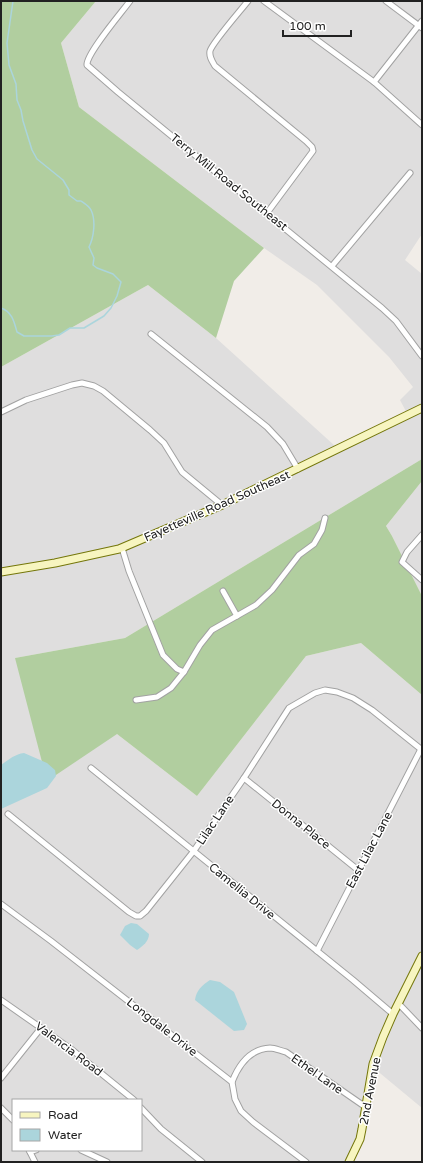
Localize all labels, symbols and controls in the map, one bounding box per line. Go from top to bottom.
scale bar [283,12,351,38]
text: 100 m [289,19,326,33]
street label: Terry Mill Road Southeast [168,130,291,234]
street label: Fayetteville Road Southeast [142,467,292,545]
street label: Lilac Lane [193,792,237,848]
street label: Donna Place [269,796,333,852]
street label: East Lilac Lane [343,809,395,891]
street label: Camellia Drive [206,860,278,922]
street label: Longdale Drive [124,995,200,1059]
street label: Valencia Road [32,1019,106,1079]
street label: Ethel Lane [288,1051,346,1097]
street label: 2nd Avenue [357,1056,383,1126]
legend [12,1099,142,1151]
text: Road [48,1108,78,1122]
text: Water [48,1128,83,1142]

